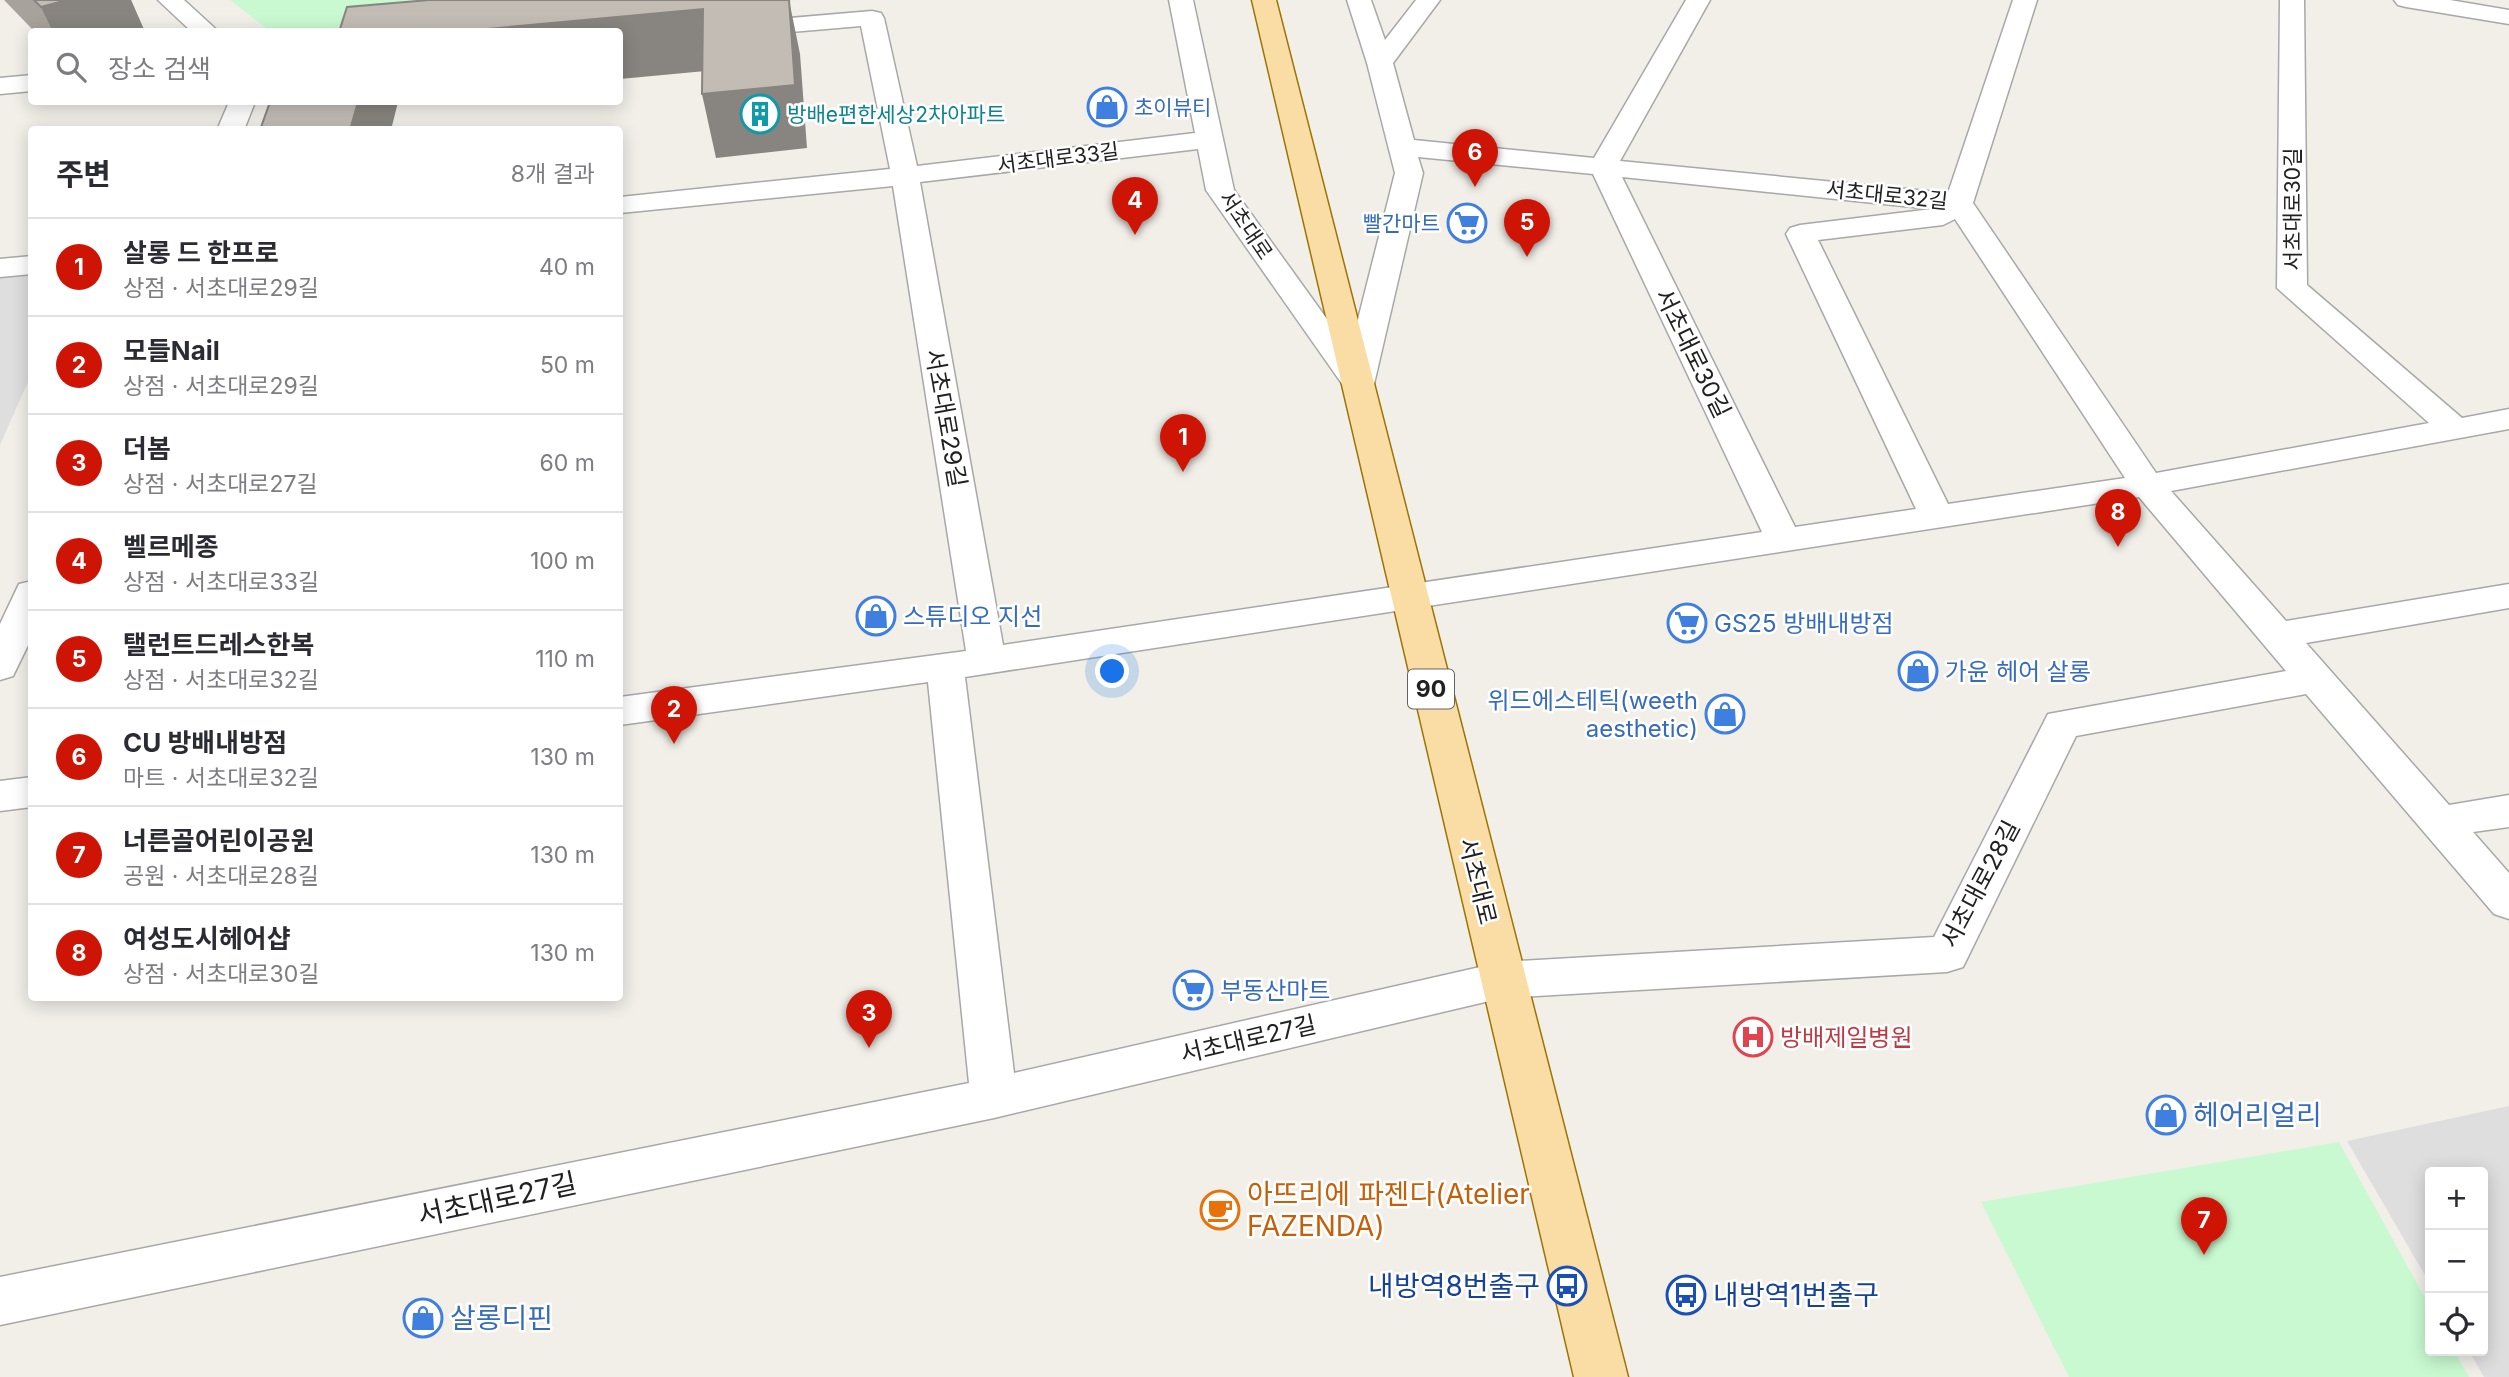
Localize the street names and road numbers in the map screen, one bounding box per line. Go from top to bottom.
street label: 서초대로33길 [996,138,1120,178]
street label: 서초대로30길 [2280,148,2305,270]
street label: 서초대로32길 [1825,176,1949,214]
street label: 서초대로 [1214,186,1278,264]
street label: 서초대로30길 [1649,284,1737,422]
street label: 서초대로29길 [920,347,972,489]
road number: 90 [1408,670,1454,708]
street label: 서초대로28길 [1934,815,2026,953]
street label: 서초대로 [1453,835,1503,927]
street label: 서초대로27길 [1177,1009,1319,1069]
street label: 서초대로27길 [414,1166,580,1232]

